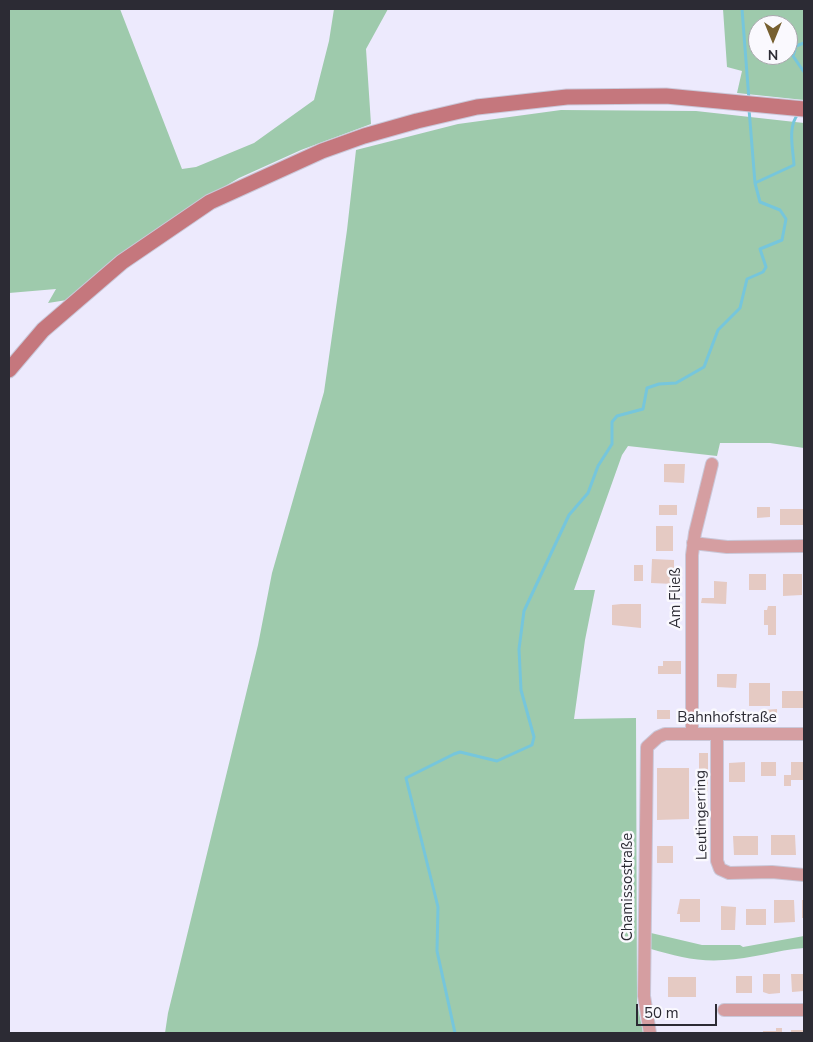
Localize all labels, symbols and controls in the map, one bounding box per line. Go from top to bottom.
north arrow [748,15,798,65]
text: N [768,45,778,64]
street label: Am Fließ [667,568,685,628]
street label: Bahnhofstraße [677,709,777,727]
street label: Leutingerring [692,770,712,860]
street label: Chamissostraße [619,833,637,941]
scale bar [638,994,719,1026]
text: 50 m [644,1003,679,1023]

